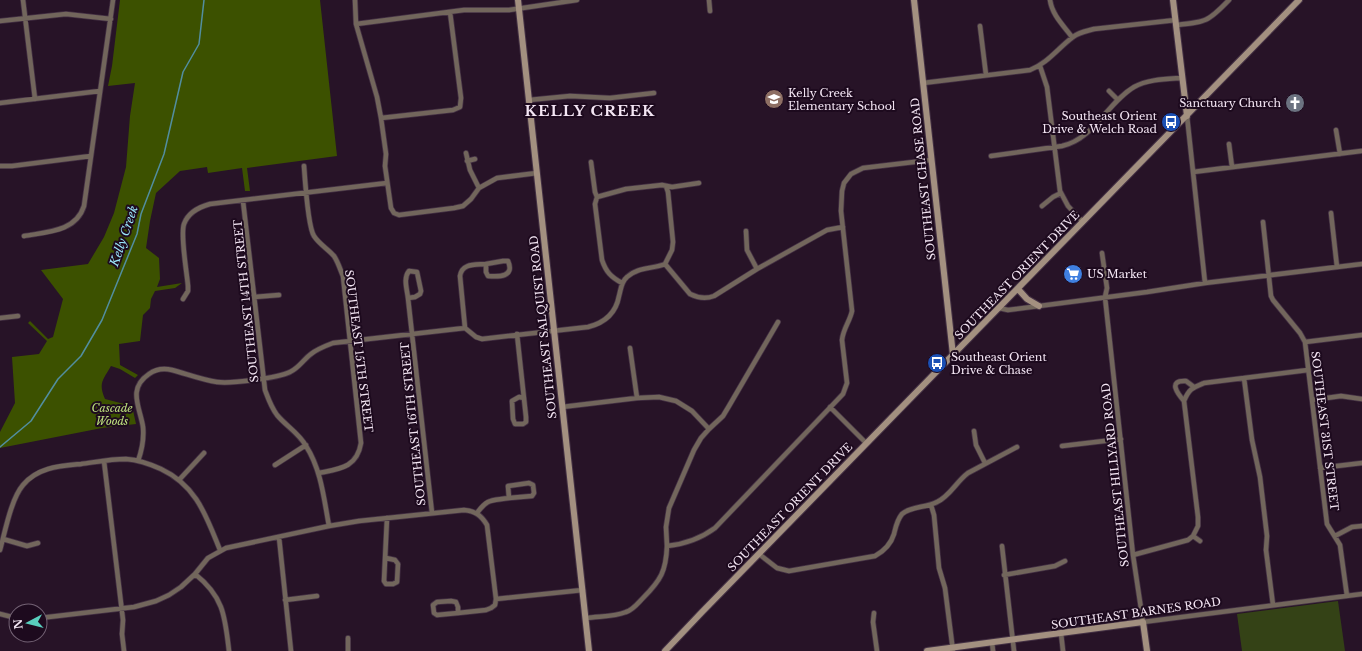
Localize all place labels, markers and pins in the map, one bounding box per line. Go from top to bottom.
place label: Kelly Creek Elementary School [788,86,896,113]
school or university icon: Kelly Creek Elementary School [763,88,785,110]
church icon: Sanctuary Church [1284,92,1306,114]
place label: Sanctuary Church [1179,96,1281,110]
place label: Southeast Orient Drive & Welch Road [1042,109,1158,136]
bus stop icon: Southeast Orient Drive & Welch Road [1160,111,1182,133]
supermarket icon: US Market [1062,263,1084,285]
place label: US Market [1087,267,1148,281]
place label: Southeast Orient Drive & Chase [951,350,1047,377]
bus stop icon: Southeast Orient Drive & Chase [926,352,948,374]

